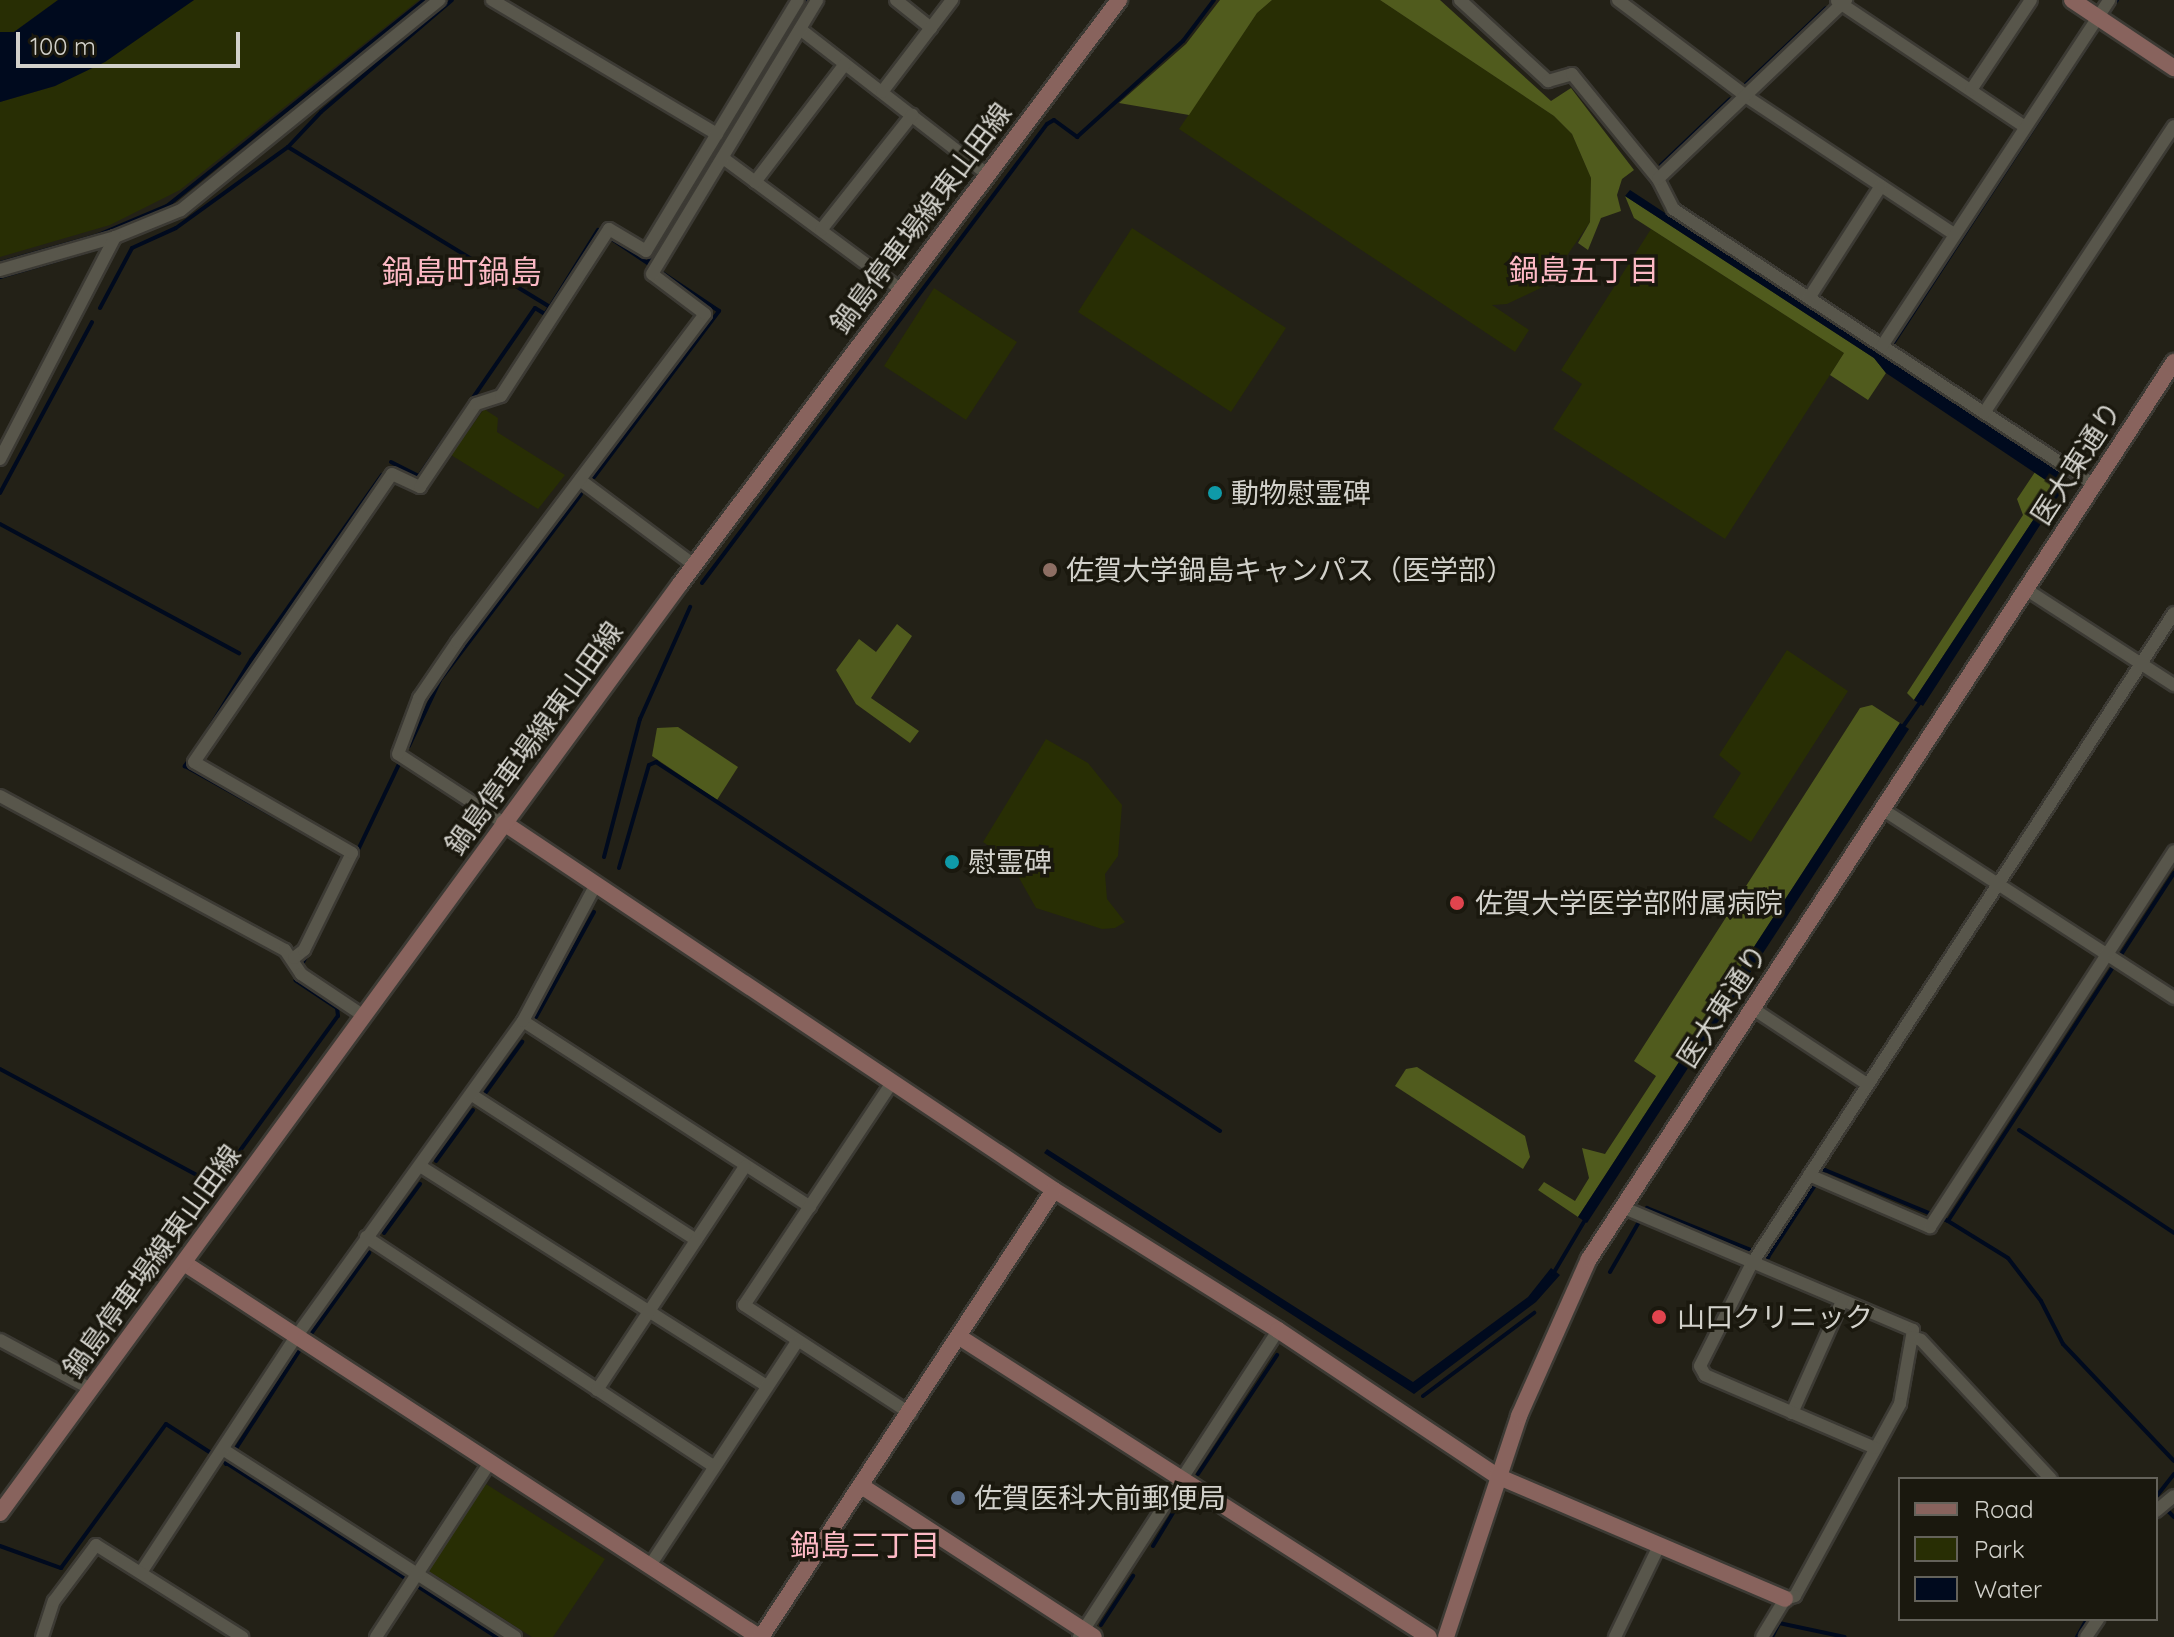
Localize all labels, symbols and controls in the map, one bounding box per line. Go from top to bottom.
scale bar [20,16,244,66]
text: 100 m [30,31,96,61]
street label: 鍋島停車場線東山田線 [823,96,1019,340]
district label: 鍋島町鍋島 [382,252,542,290]
district label: 鍋島五丁目 [1509,252,1659,288]
street label: 医大東通り [2024,395,2128,531]
place label: 動物慰霊碑 [1231,476,1371,510]
marker: 動物慰霊碑 [1206,484,1224,502]
place label: 佐賀大学鍋島キャンパス（医学部） [1066,553,1514,587]
marker: 佐賀大学鍋島キャンパス（医学部） [1041,561,1059,579]
street label: 鍋島停車場線東山田線 [438,615,630,861]
place label: 慰霊碑 [968,845,1052,879]
marker: 慰霊碑 [943,853,961,871]
place label: 佐賀大学医学部附属病院 [1475,886,1783,920]
marker: 佐賀大学医学部附属病院 [1446,892,1468,914]
street label: 医大東通り [1670,938,1774,1074]
street label: 鍋島停車場線東山田線 [56,1138,248,1384]
place label: 山口クリニック [1677,1300,1873,1334]
marker: 山口クリニック [1648,1306,1670,1328]
legend [1898,1477,2158,1621]
place label: 佐賀医科大前郵便局 [974,1481,1226,1515]
marker: 佐賀医科大前郵便局 [949,1489,967,1507]
text: Road [1974,1494,2034,1524]
district label: 鍋島三丁目 [790,1527,940,1563]
text: Park [1974,1534,2025,1564]
text: Water [1974,1574,2042,1604]

